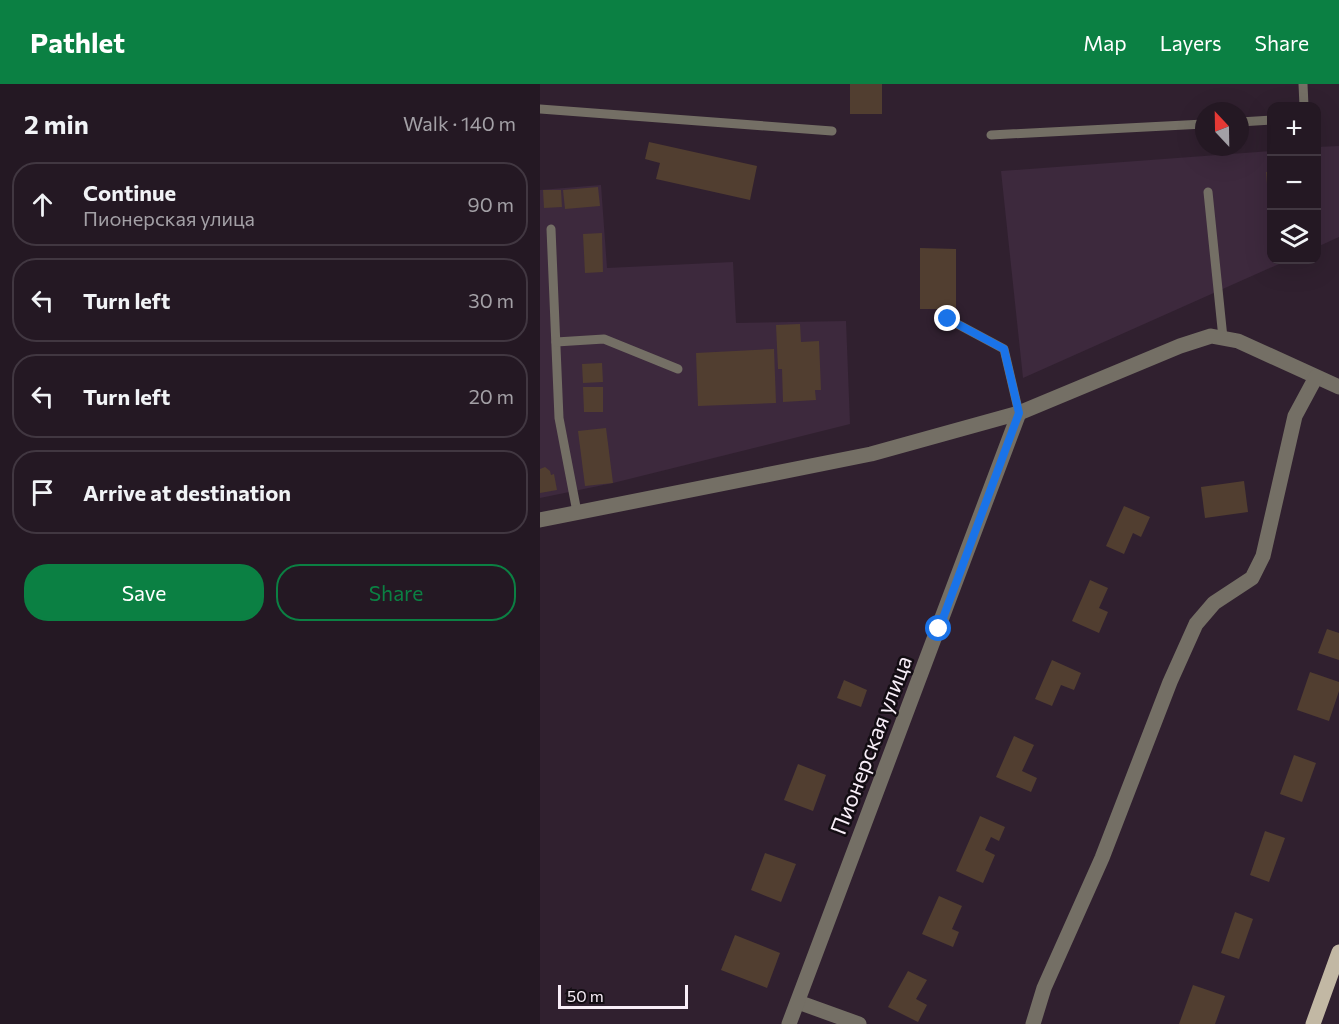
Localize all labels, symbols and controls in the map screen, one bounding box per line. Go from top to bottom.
text: Pathlet [30,25,125,59]
text: Map [1083,30,1127,55]
text: Layers [1160,30,1222,55]
text: Share [1255,30,1309,55]
north arrow [1195,102,1249,156]
map controls [1267,102,1321,264]
button: + [1267,102,1321,156]
text: 2 min [24,108,89,139]
text: Walk · 140 m [403,111,516,135]
button: − [1267,156,1321,210]
text: Continue [83,179,176,206]
icon: ahead [26,188,59,221]
text: 90 m [468,192,514,216]
text: Пионерская улица [83,206,255,230]
button: layers [1267,210,1321,264]
icon: left [26,284,59,317]
text: Turn left [83,287,170,314]
text: 30 m [468,288,514,312]
route end [934,305,960,331]
icon: left [26,380,59,413]
text: Turn left [83,383,170,410]
text: 20 m [469,384,514,408]
icon: arrive [26,476,59,509]
text: Arrive at destination [83,479,291,506]
button: Save [24,564,264,621]
button: Share [276,564,516,621]
route start [925,615,951,641]
street label: Пионерская улица [824,652,917,838]
scale bar [558,982,688,1010]
text: 50 m [567,986,604,1005]

